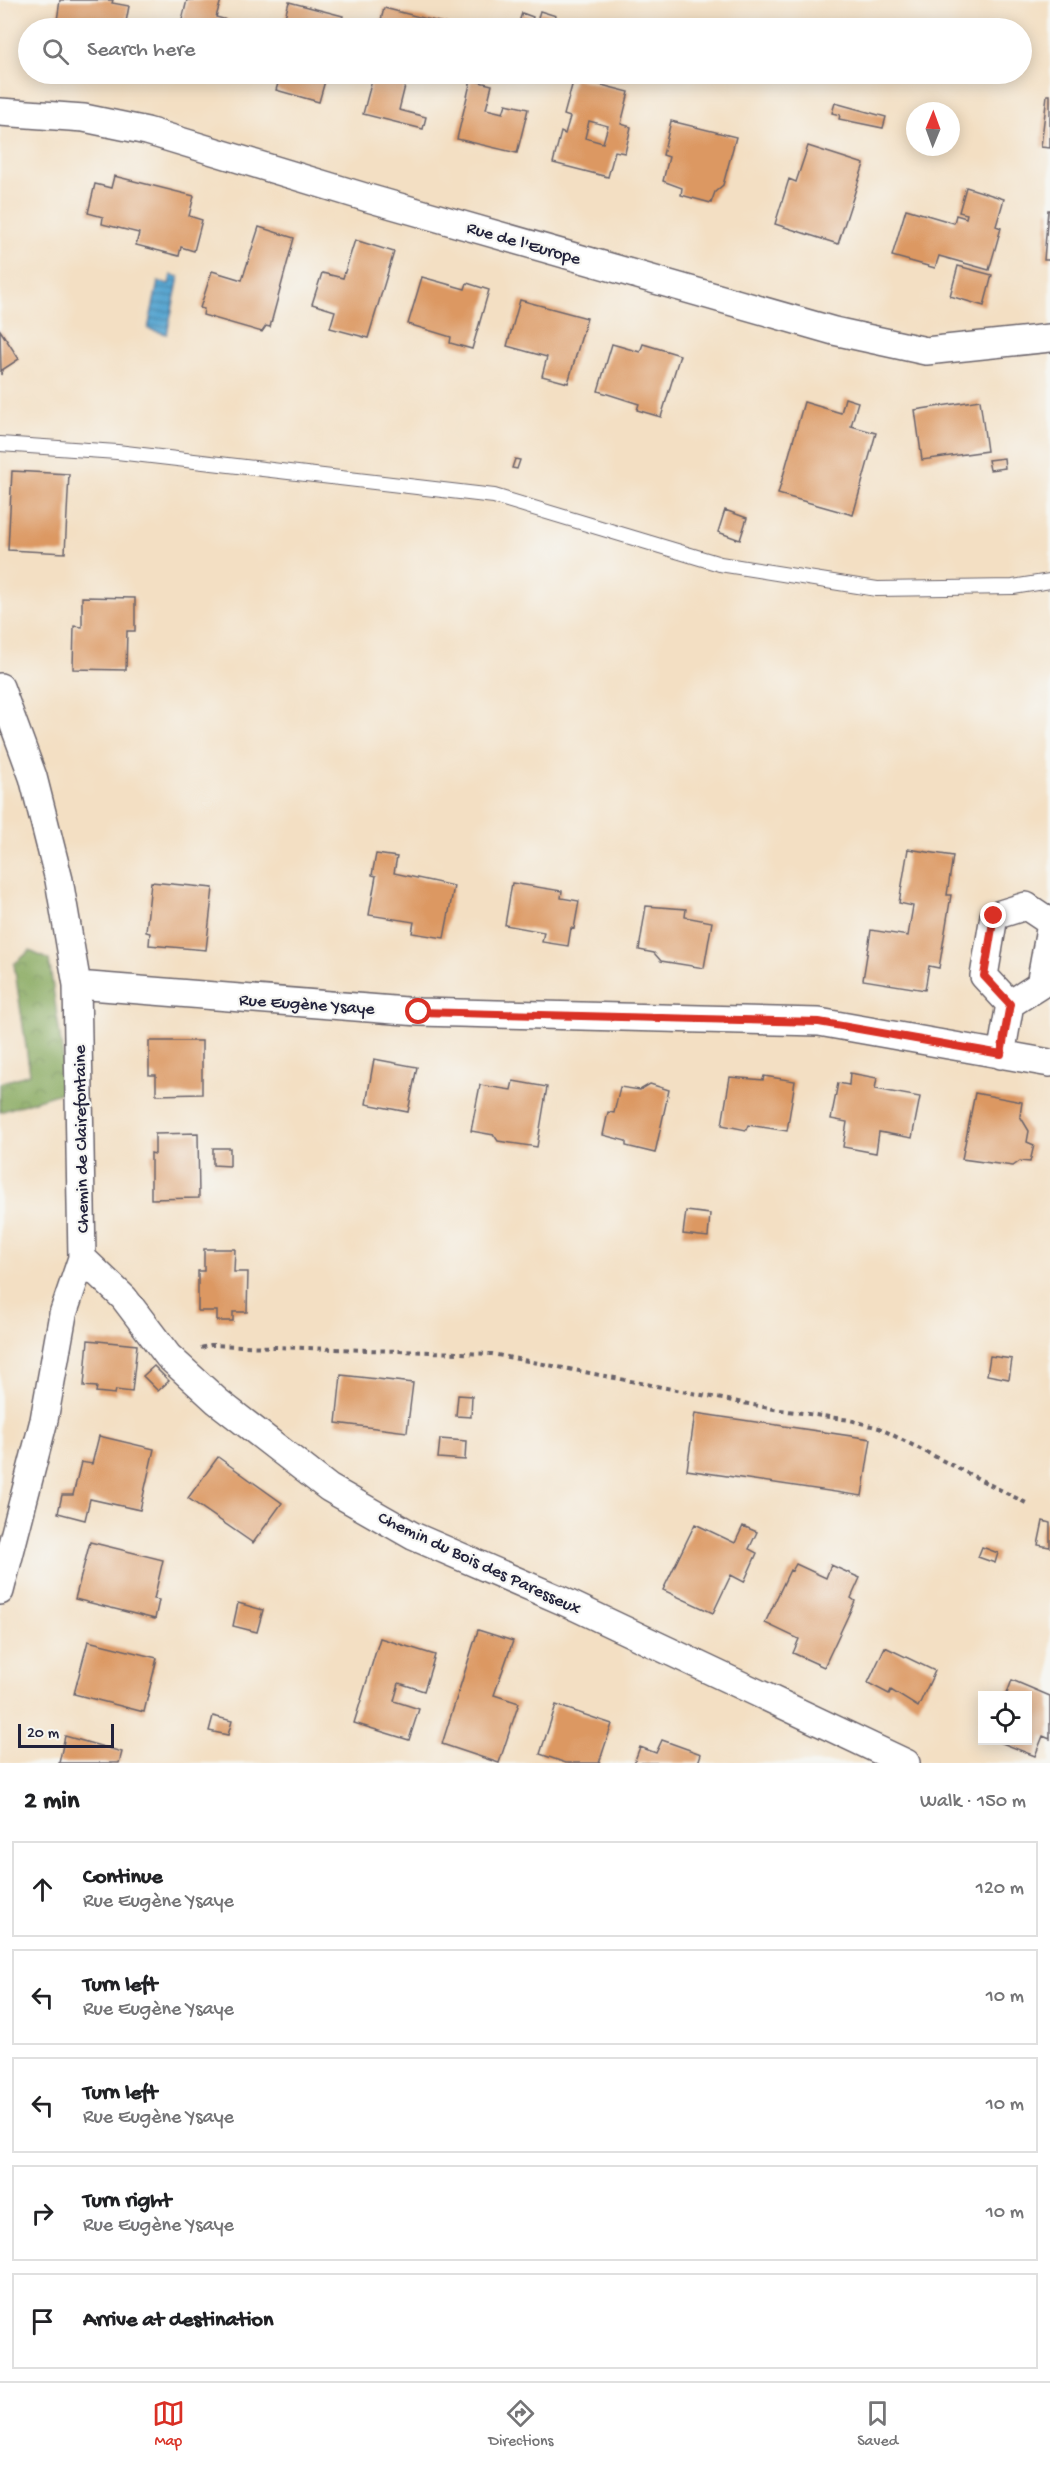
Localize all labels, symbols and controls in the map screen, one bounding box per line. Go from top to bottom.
search box [18,18,1032,84]
icon: search [39,35,72,68]
text: Search here [87,38,195,64]
north arrow [906,102,960,156]
street label: Rue de l'Europe [464,218,583,271]
route end [980,902,1006,928]
street label: Rue Eugène Ysaye [238,990,376,1021]
route start [405,998,431,1024]
street label: Chemin de Clairefontaine [70,1044,95,1233]
street label: Chemin du Bois des Paresseux [374,1508,584,1621]
map controls [978,1691,1032,1745]
button: locate [978,1691,1032,1745]
scale bar [18,1721,114,1748]
text: 20 m [27,1725,59,1744]
text: 2 min [24,1787,79,1818]
text: Walk · 150 m [920,1791,1026,1814]
text: Continue [83,1865,163,1891]
icon: ahead [26,1873,59,1906]
text: 120 m [976,1878,1024,1901]
text: Rue Eugène Ysaye [83,1891,234,1914]
text: Turn left [83,1973,157,1999]
icon: left [26,1981,59,2014]
text: 10 m [986,1986,1024,2009]
text: Rue Eugène Ysaye [83,1999,234,2022]
text: Turn left [83,2081,157,2107]
icon: left [26,2089,59,2122]
text: 10 m [986,2094,1024,2117]
text: Rue Eugène Ysaye [83,2107,234,2130]
text: Turn right [83,2189,171,2215]
icon: right [26,2197,59,2230]
text: 10 m [986,2202,1024,2225]
text: Rue Eugène Ysaye [83,2215,234,2238]
icon: arrive [26,2305,59,2338]
text: Arrive at destination [83,2308,273,2334]
tab: Map [152,2397,185,2452]
tab: Directions [488,2397,554,2452]
tab: Saved [857,2397,898,2452]

